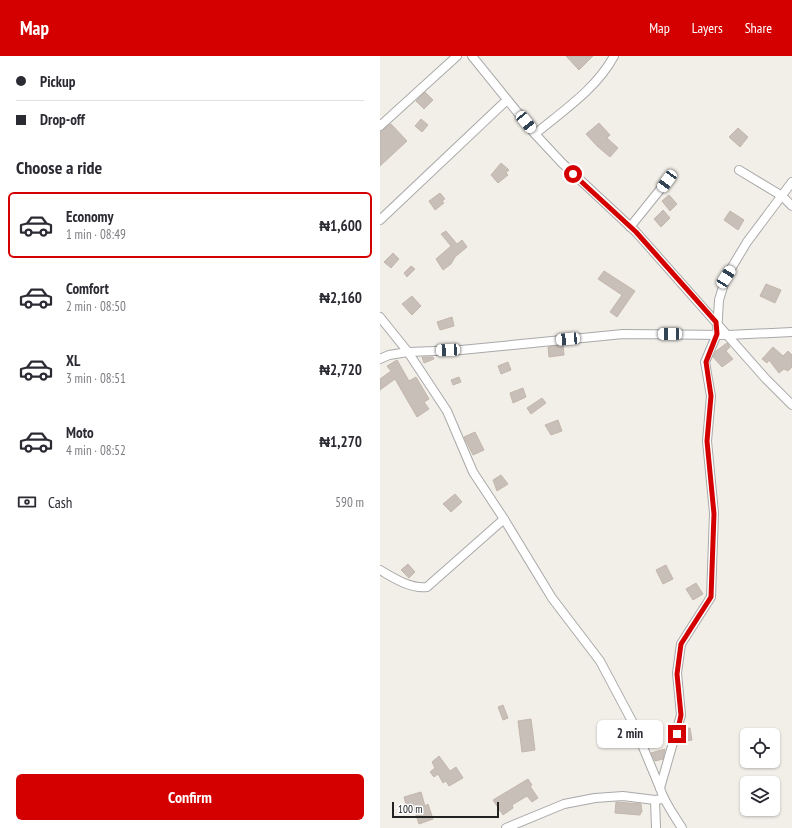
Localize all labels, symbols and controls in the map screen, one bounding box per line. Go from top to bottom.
text: Map [20,16,49,40]
text: Map [649,19,670,37]
text: Layers [692,19,723,37]
text: Share [745,19,772,37]
text: Pickup [40,72,75,91]
car [514,109,538,135]
text: Drop-off [40,110,85,129]
text: Choose a ride [16,156,102,179]
route start [564,165,582,183]
car [655,168,679,194]
icon: car [18,207,54,243]
text: Economy [66,207,114,226]
text: ₦1,600 [319,216,362,235]
text: 1 min · 08:49 [66,226,126,243]
car [715,264,737,290]
icon: car [18,279,54,315]
text: Comfort [66,279,109,298]
text: ₦2,160 [319,288,362,307]
text: 2 min · 08:50 [66,298,126,315]
car [658,328,682,340]
car [556,332,580,346]
car [436,343,460,357]
icon: car [18,351,54,387]
text: XL [66,351,80,370]
text: ₦2,720 [319,360,362,379]
text: 3 min · 08:51 [66,370,126,387]
icon: car [18,423,54,459]
text: Moto [66,423,94,442]
text: ₦1,270 [319,432,362,451]
text: 4 min · 08:52 [66,442,126,459]
icon: cash [16,491,38,513]
text: Cash [48,493,72,512]
text: 590 m [335,494,364,511]
callout: 2 min [597,720,663,748]
text: 2 min [617,725,643,742]
route end [668,725,686,743]
map controls [740,728,780,816]
button: locate [740,728,780,768]
button: Confirm [16,774,364,820]
button: layers [740,776,780,816]
scale bar [392,800,499,819]
text: 100 m [398,802,422,816]

